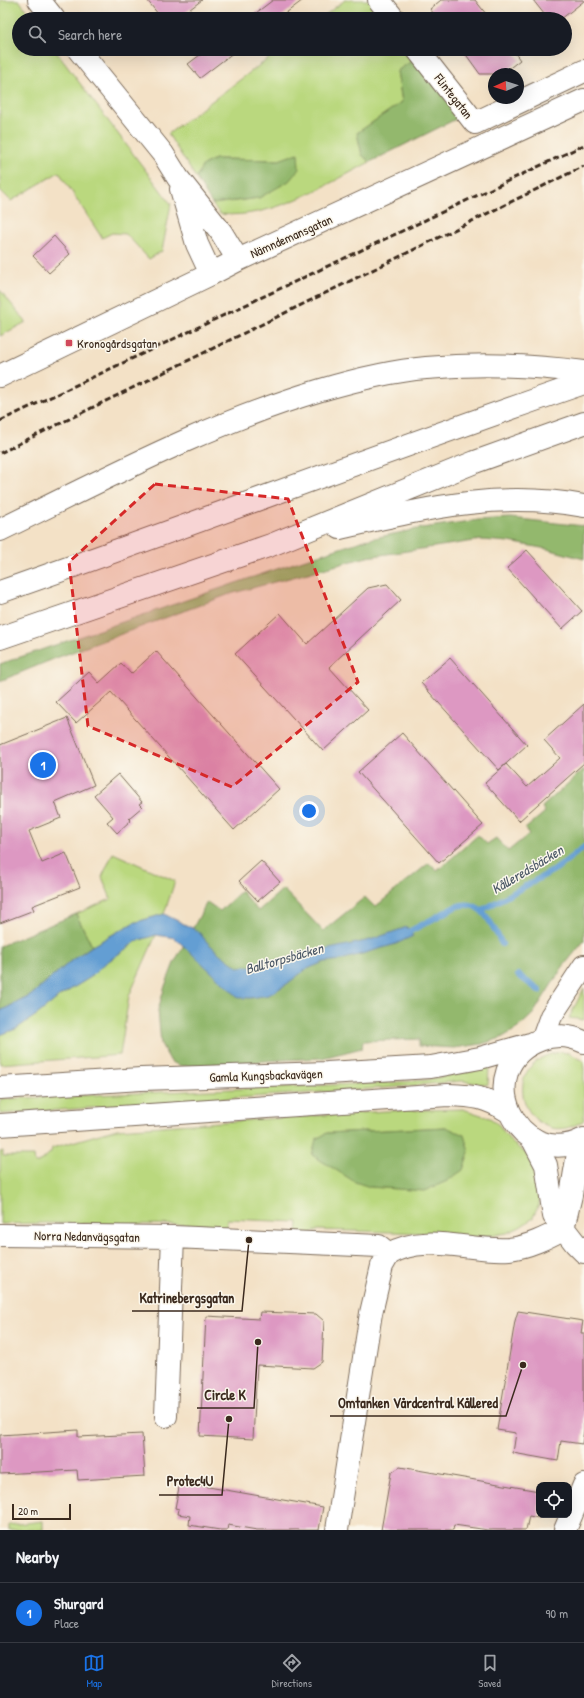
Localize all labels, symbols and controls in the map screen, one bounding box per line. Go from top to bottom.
search box [12,12,572,56]
icon: search [26,23,48,45]
text: Search here [58,24,122,45]
north arrow [488,68,524,104]
street label: Flintegatan [430,69,478,123]
street label: Nämndemansgatan [247,210,335,262]
place label: Kronogårdsgatan [77,334,158,352]
marker: Kronogårdsgatan [64,338,74,348]
pin: 1 [30,750,56,780]
your location [299,801,319,821]
water label: Kålleredsbäcken [488,839,568,898]
water label: Balltorpsbäcken [243,937,327,979]
street label: Gamla Kungsbackavägen [209,1064,323,1086]
street label: Norra Nedanvägsgatan [34,1226,140,1246]
callout: Katrinebergsgatan [132,1285,242,1311]
text: Katrinebergsgatan [140,1288,234,1309]
callout: Circle K [197,1382,254,1408]
text: Circle K [204,1385,246,1404]
callout: Omtanken Vårdcentral Kållered [330,1390,506,1416]
text: Omtanken Vårdcentral Kållered [338,1393,498,1412]
callout: Protec4U [159,1469,222,1495]
text: Protec4U [167,1471,214,1490]
map controls [536,1482,572,1518]
button: locate [536,1482,572,1518]
scale bar [12,1502,71,1521]
text: 20 m [18,1504,38,1518]
text: Nearby [16,1545,59,1568]
text: Shurgard [54,1593,103,1614]
text: 1 [27,1604,31,1622]
text: 90 m [546,1604,568,1622]
text: Place [54,1614,79,1632]
tab: Map [83,1652,105,1690]
tab: Directions [272,1652,312,1690]
tab: Saved [478,1652,501,1690]

